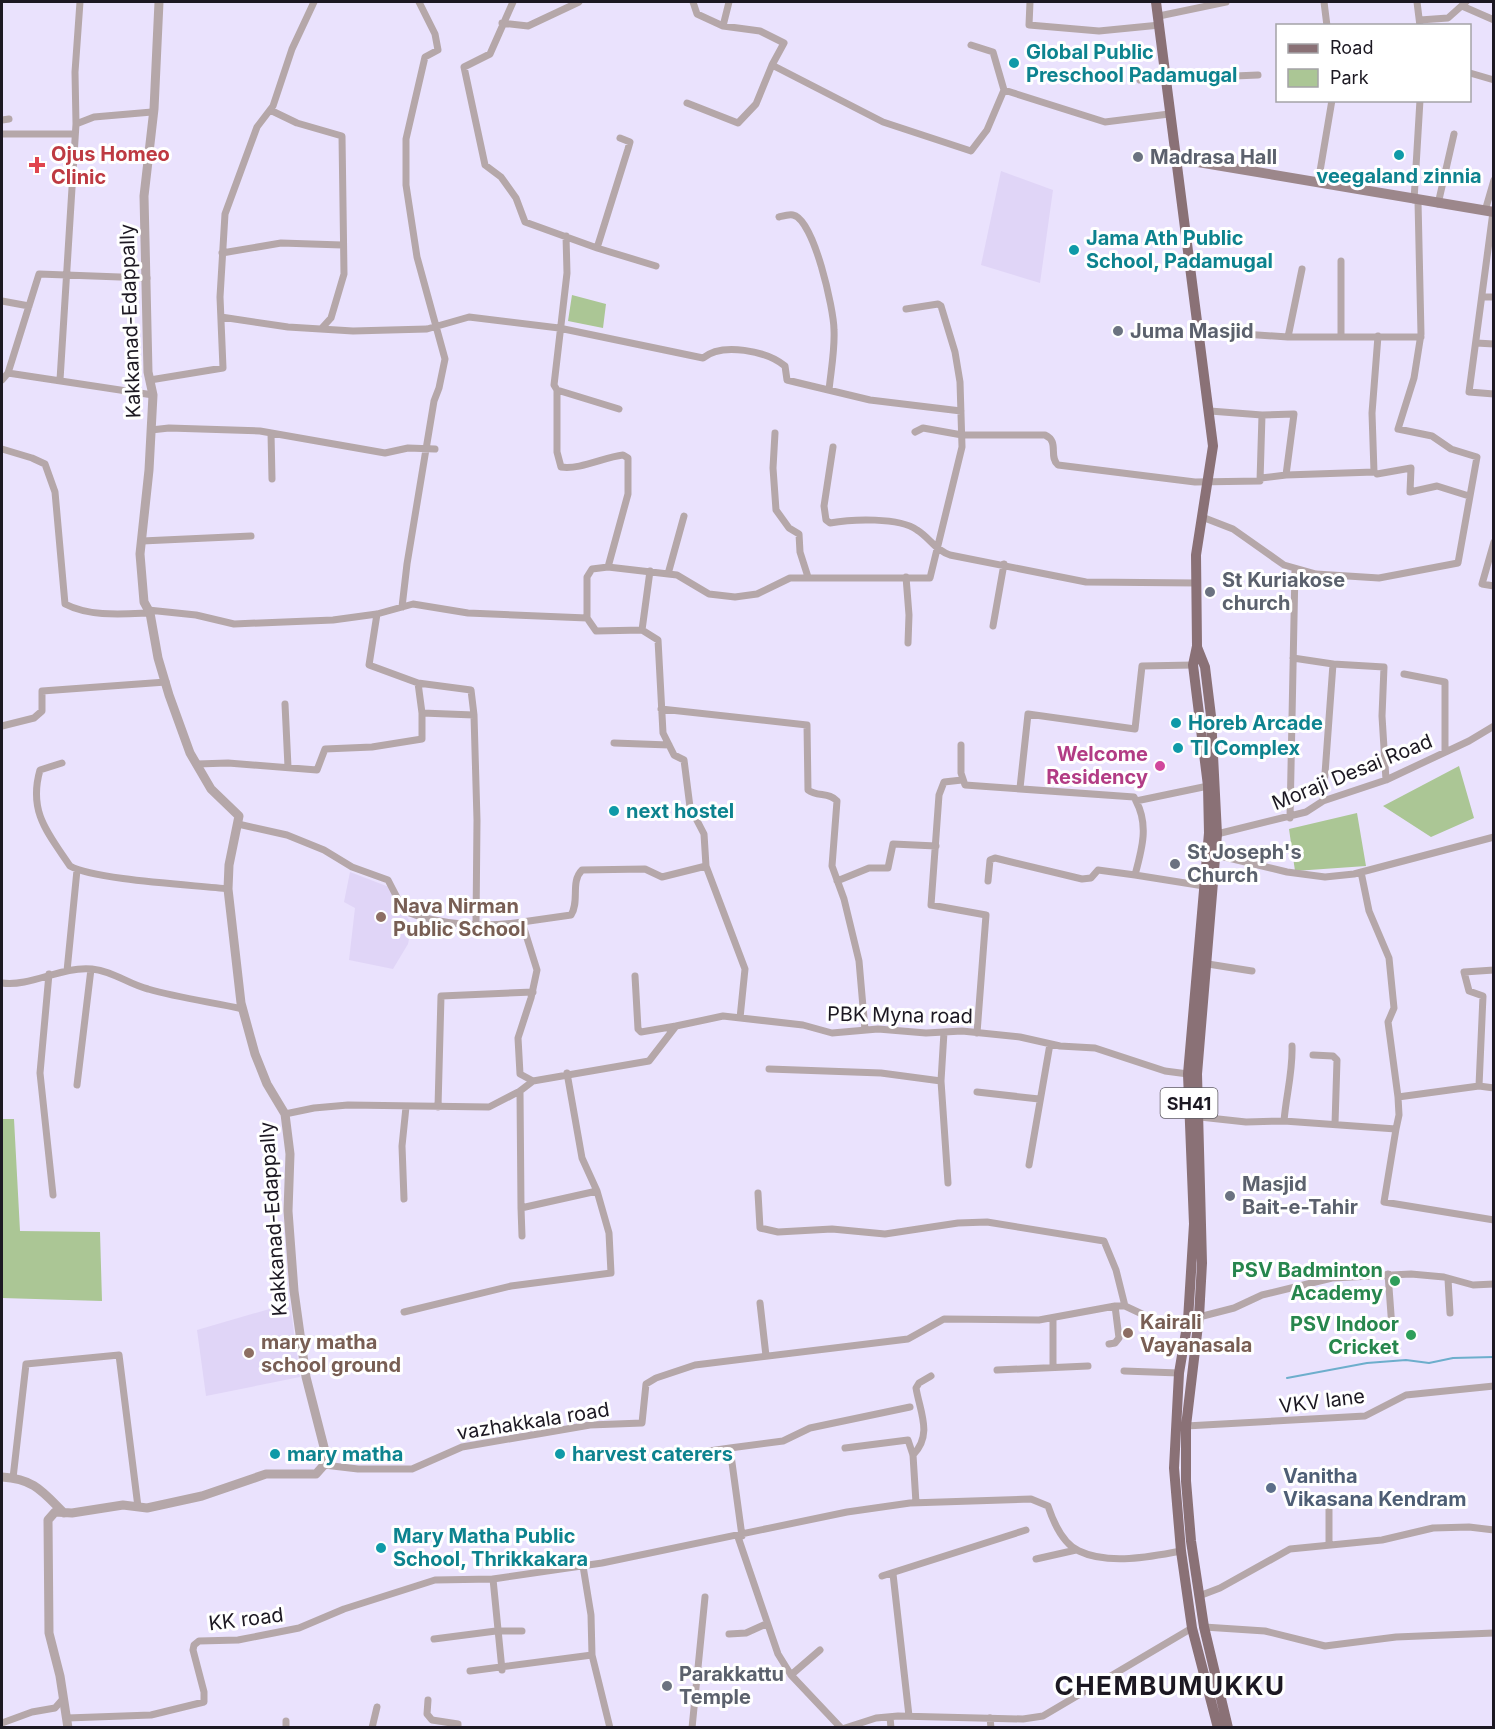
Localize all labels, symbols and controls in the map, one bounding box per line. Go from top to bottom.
legend [1276,24,1471,102]
text: Road [1330,37,1373,58]
place label: Global Public Preschool Padamugal [1026,40,1238,87]
marker: Global Public Preschool Padamugal [1007,56,1021,70]
text: Park [1330,67,1369,88]
place label: Ojus Homeo Clinic [51,142,170,189]
place label: Madrasa Hall [1150,145,1277,169]
marker: veegaland zinnia [1392,148,1406,162]
marker: Madrasa Hall [1131,150,1145,164]
marker: Ojus Homeo Clinic [28,156,46,174]
place label: veegaland zinnia [1316,164,1482,188]
street label: Kakkanad-Edappally [115,223,145,419]
place label: Jama Ath Public School, Padamugal [1086,226,1273,273]
marker: Jama Ath Public School, Padamugal [1067,243,1081,257]
place label: Juma Masjid [1130,319,1254,343]
marker: Juma Masjid [1111,324,1125,338]
place label: St Kuriakose church [1222,568,1345,615]
marker: St Kuriakose church [1203,585,1217,599]
place label: Horeb Arcade [1188,711,1323,735]
marker: Horeb Arcade [1169,716,1183,730]
street label: Moraji Desai Road [1268,729,1436,815]
place label: TI Complex [1190,736,1301,760]
marker: TI Complex [1171,741,1185,755]
place label: Welcome Residency [1046,742,1148,789]
marker: Welcome Residency [1153,759,1167,773]
place label: next hostel [626,799,734,823]
marker: next hostel [607,804,621,818]
place label: St Joseph's Church [1187,840,1302,887]
marker: St Joseph's Church [1168,857,1182,871]
place label: Nava Nirman Public School [393,894,526,941]
marker: Nava Nirman Public School [374,910,388,924]
street label: PBK Myna road [827,1002,973,1028]
road number: SH41 [1160,1088,1218,1118]
street label: Kakkanad-Edappally [254,1121,292,1317]
place label: Masjid Bait-e-Tahir [1242,1172,1358,1219]
marker: Masjid Bait-e-Tahir [1223,1189,1237,1203]
place label: PSV Badminton Academy [1232,1258,1383,1305]
marker: PSV Badminton Academy [1388,1274,1402,1288]
place label: Kairali Vayanasala [1140,1310,1252,1357]
place label: PSV Indoor Cricket [1290,1312,1399,1359]
marker: Kairali Vayanasala [1121,1326,1135,1340]
marker: PSV Indoor Cricket [1404,1328,1418,1342]
place label: mary matha school ground [261,1330,401,1377]
marker: mary matha school ground [242,1346,256,1360]
street label: VKV lane [1278,1384,1366,1418]
street label: vazhakkala road [455,1397,611,1445]
place label: mary matha [287,1442,403,1466]
place label: harvest caterers [572,1442,733,1466]
marker: mary matha [268,1447,282,1461]
marker: harvest caterers [553,1447,567,1461]
place label: Vanitha Vikasana Kendram [1283,1464,1466,1511]
marker: Vanitha Vikasana Kendram [1264,1481,1278,1495]
place label: Mary Matha Public School, Thrikkakara [393,1524,588,1571]
marker: Mary Matha Public School, Thrikkakara [374,1541,388,1555]
street label: KK road [207,1602,285,1636]
place label: Parakkattu Temple [679,1662,784,1709]
district label: CHEMBUMUKKU [1054,1670,1286,1701]
marker: Parakkattu Temple [660,1679,674,1693]

